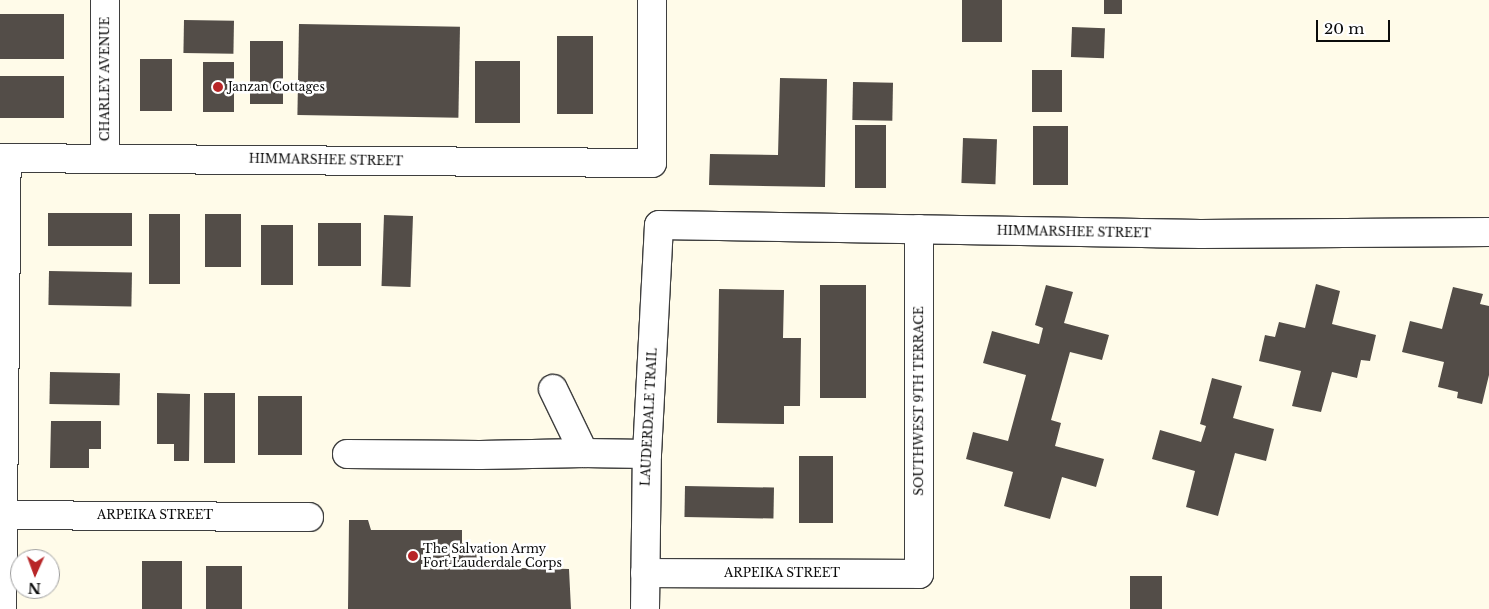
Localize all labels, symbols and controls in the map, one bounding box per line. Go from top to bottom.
scale bar [1319,10,1393,42]
street label: CHARLEY AVENUE [98,16,112,142]
text: 20 m [1324,19,1364,38]
place label: Janzan Cottages [228,80,325,94]
marker: Janzan Cottages [212,81,224,93]
street label: HIMMARSHEE STREET [249,151,403,169]
street label: HIMMARSHEE STREET [997,223,1151,241]
street label: SOUTHWEST 9TH TERRACE [912,306,926,496]
street label: LAUDERDALE TRAIL [638,347,660,487]
street label: ARPEIKA STREET [97,508,213,522]
place label: The Salvation Army Fort Lauderdale Corps [423,542,562,570]
north arrow [10,549,60,599]
marker: The Salvation Army Fort Lauderdale Corps [407,550,419,562]
street label: ARPEIKA STREET [724,566,840,580]
text: N [28,579,41,597]

